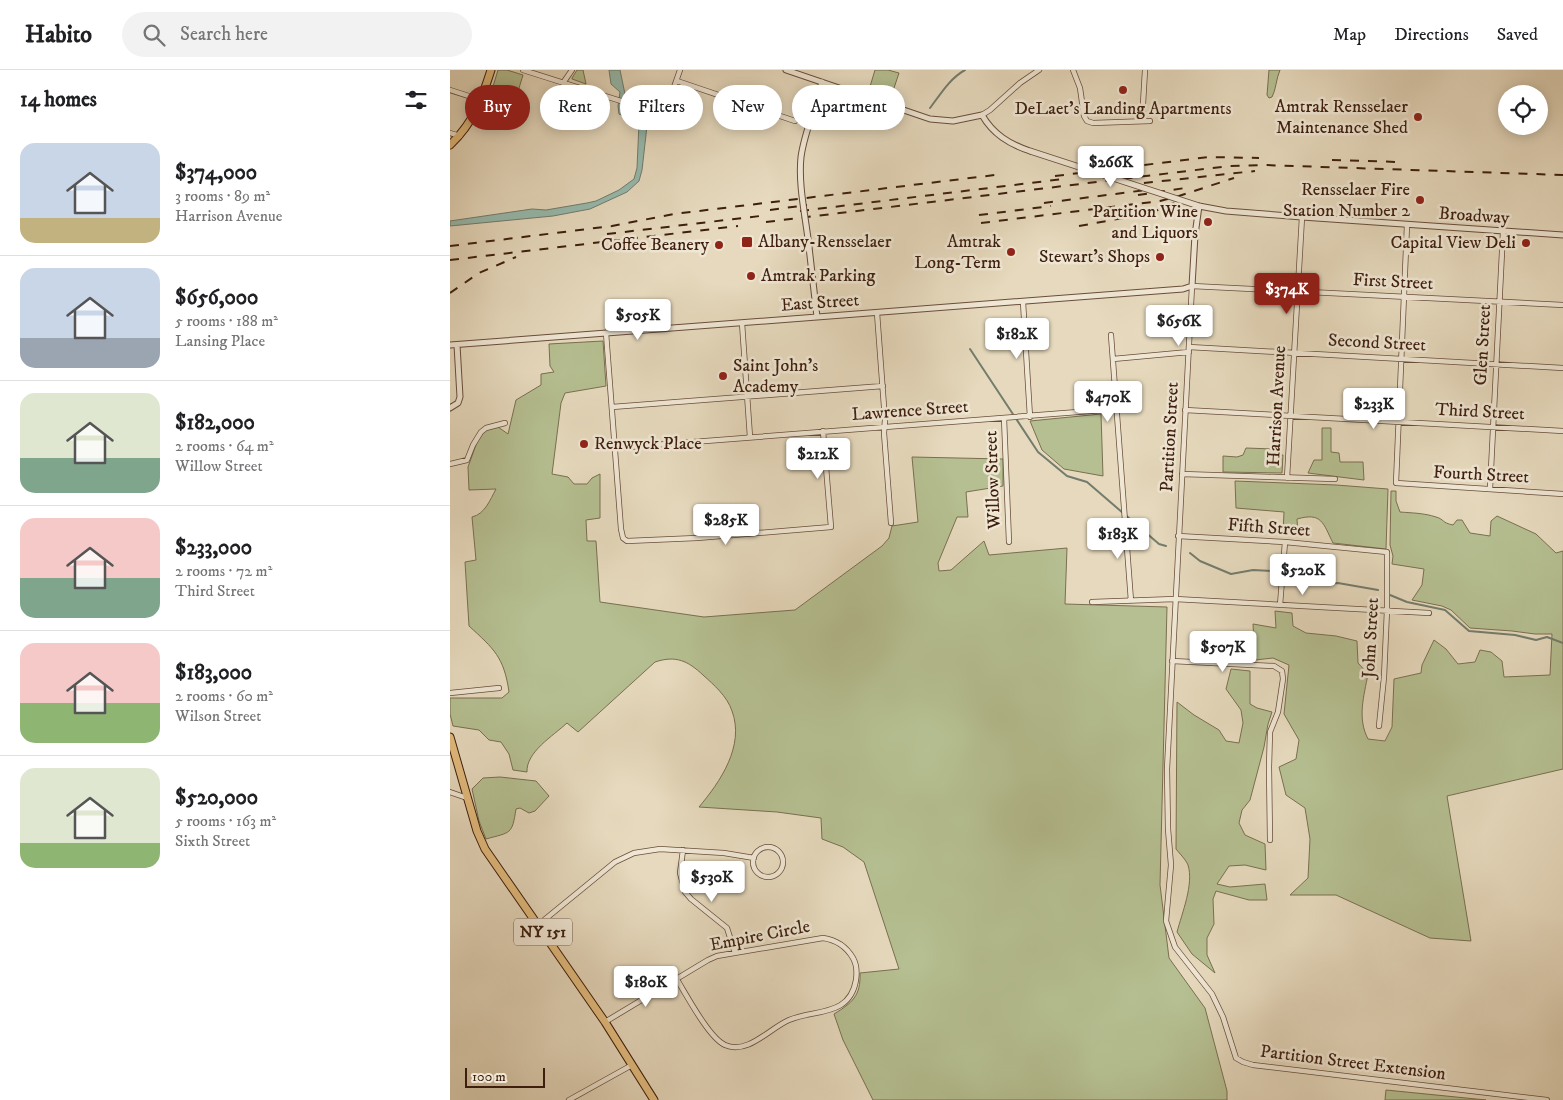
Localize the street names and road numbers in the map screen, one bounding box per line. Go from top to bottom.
street label: Broadway [1438,203,1511,229]
street label: First Street [1352,269,1434,295]
street label: East Street [780,289,860,317]
street label: Glen Street [1470,304,1496,386]
street label: Second Street [1327,329,1427,357]
street label: Harrison Avenue [1263,345,1291,467]
street label: Partition Street [1156,381,1184,493]
street label: Lawrence Street [851,396,969,426]
street label: Third Street [1435,399,1526,425]
street label: Willow Street [980,430,1006,531]
street label: Fourth Street [1432,461,1530,489]
street label: Fifth Street [1227,514,1311,542]
street label: John Street [1358,597,1384,681]
street label: Empire Circle [708,916,812,956]
road number: NY 151 [514,919,572,946]
street label: Partition Street Extension [1259,1041,1448,1085]

